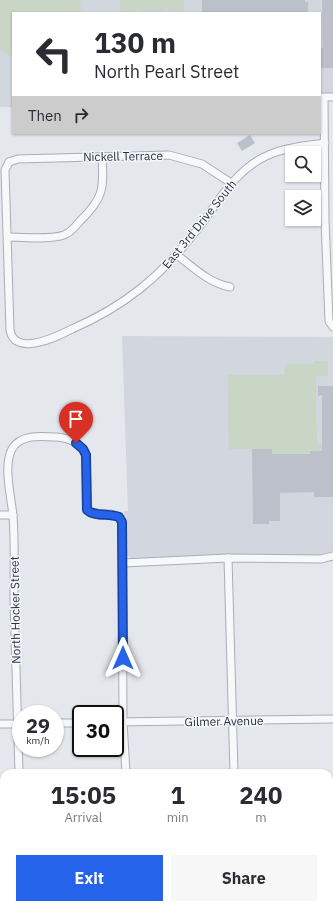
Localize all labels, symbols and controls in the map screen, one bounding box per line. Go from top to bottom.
text: 130 m [94,24,176,61]
icon: left [28,28,80,80]
text: North Pearl Street [94,60,239,83]
icon: right [70,104,92,126]
text: Then [28,106,62,125]
map controls [285,146,321,226]
button: search [285,146,321,182]
street label: Nickell Terrace [83,148,163,164]
street label: East 3rd Drive South [159,177,239,271]
button: layers [285,190,321,226]
pin [59,402,93,443]
icon: arrive [65,408,87,430]
street label: North Hocker Street [7,556,23,664]
position arrow [102,637,144,679]
speed limit sign: 30 [72,705,124,757]
text: 29 [26,712,50,739]
street label: Gilmer Avenue [184,713,264,729]
text: km/h [26,734,50,747]
text: 15:05 [51,779,116,811]
text: 1 [170,779,185,811]
text: 240 [239,779,282,811]
text: Arrival [64,809,102,826]
text: min [167,809,189,826]
text: m [255,809,266,826]
button: Exit [16,855,163,901]
button: Share [171,855,317,901]

